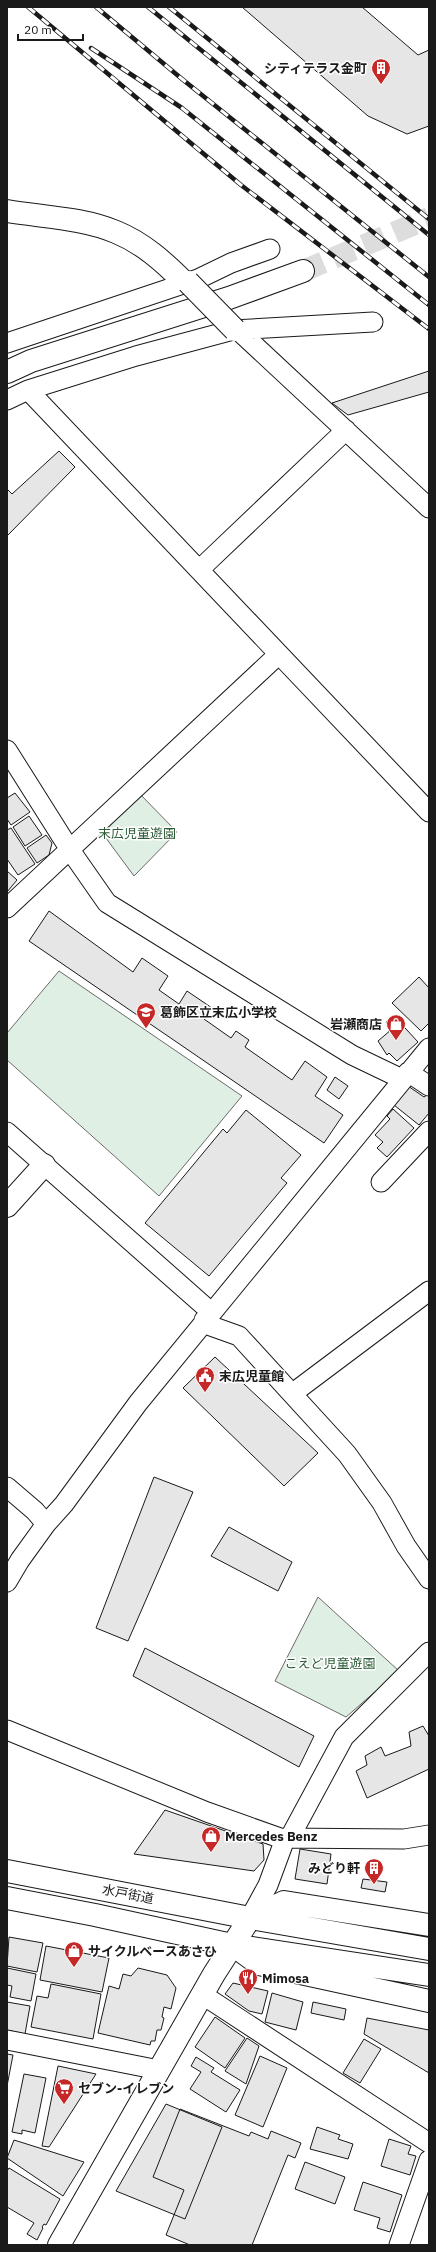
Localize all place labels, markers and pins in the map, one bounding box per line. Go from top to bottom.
building icon: シティテラス金町 [370,57,392,85]
place label: シティテラス金町 [264,60,367,77]
school or university icon: 葛飾区立末広小学校 [135,1001,157,1029]
place label: 葛飾区立末広小学校 [160,1004,277,1021]
shop icon: 岩瀬商店 [385,1013,407,1041]
place label: 岩瀬商店 [330,1016,382,1033]
public building icon: 末広児童館 [194,1365,216,1393]
place label: 末広児童館 [219,1368,284,1385]
shop icon: Mercedes Benz [200,1825,222,1853]
place label: Mercedes Benz [225,1828,318,1845]
building icon: みどり軒 [363,1857,385,1885]
place label: みどり軒 [308,1860,360,1877]
shop icon: サイクルベースあさひ [63,1940,85,1968]
place label: サイクルベースあさひ [88,1943,217,1960]
restaurant icon: Mimosa [237,1967,259,1995]
place label: Mimosa [262,1970,309,1987]
supermarket icon: セブン-イレブン [53,2077,75,2105]
place label: セブン-イレブン [78,2080,174,2097]

